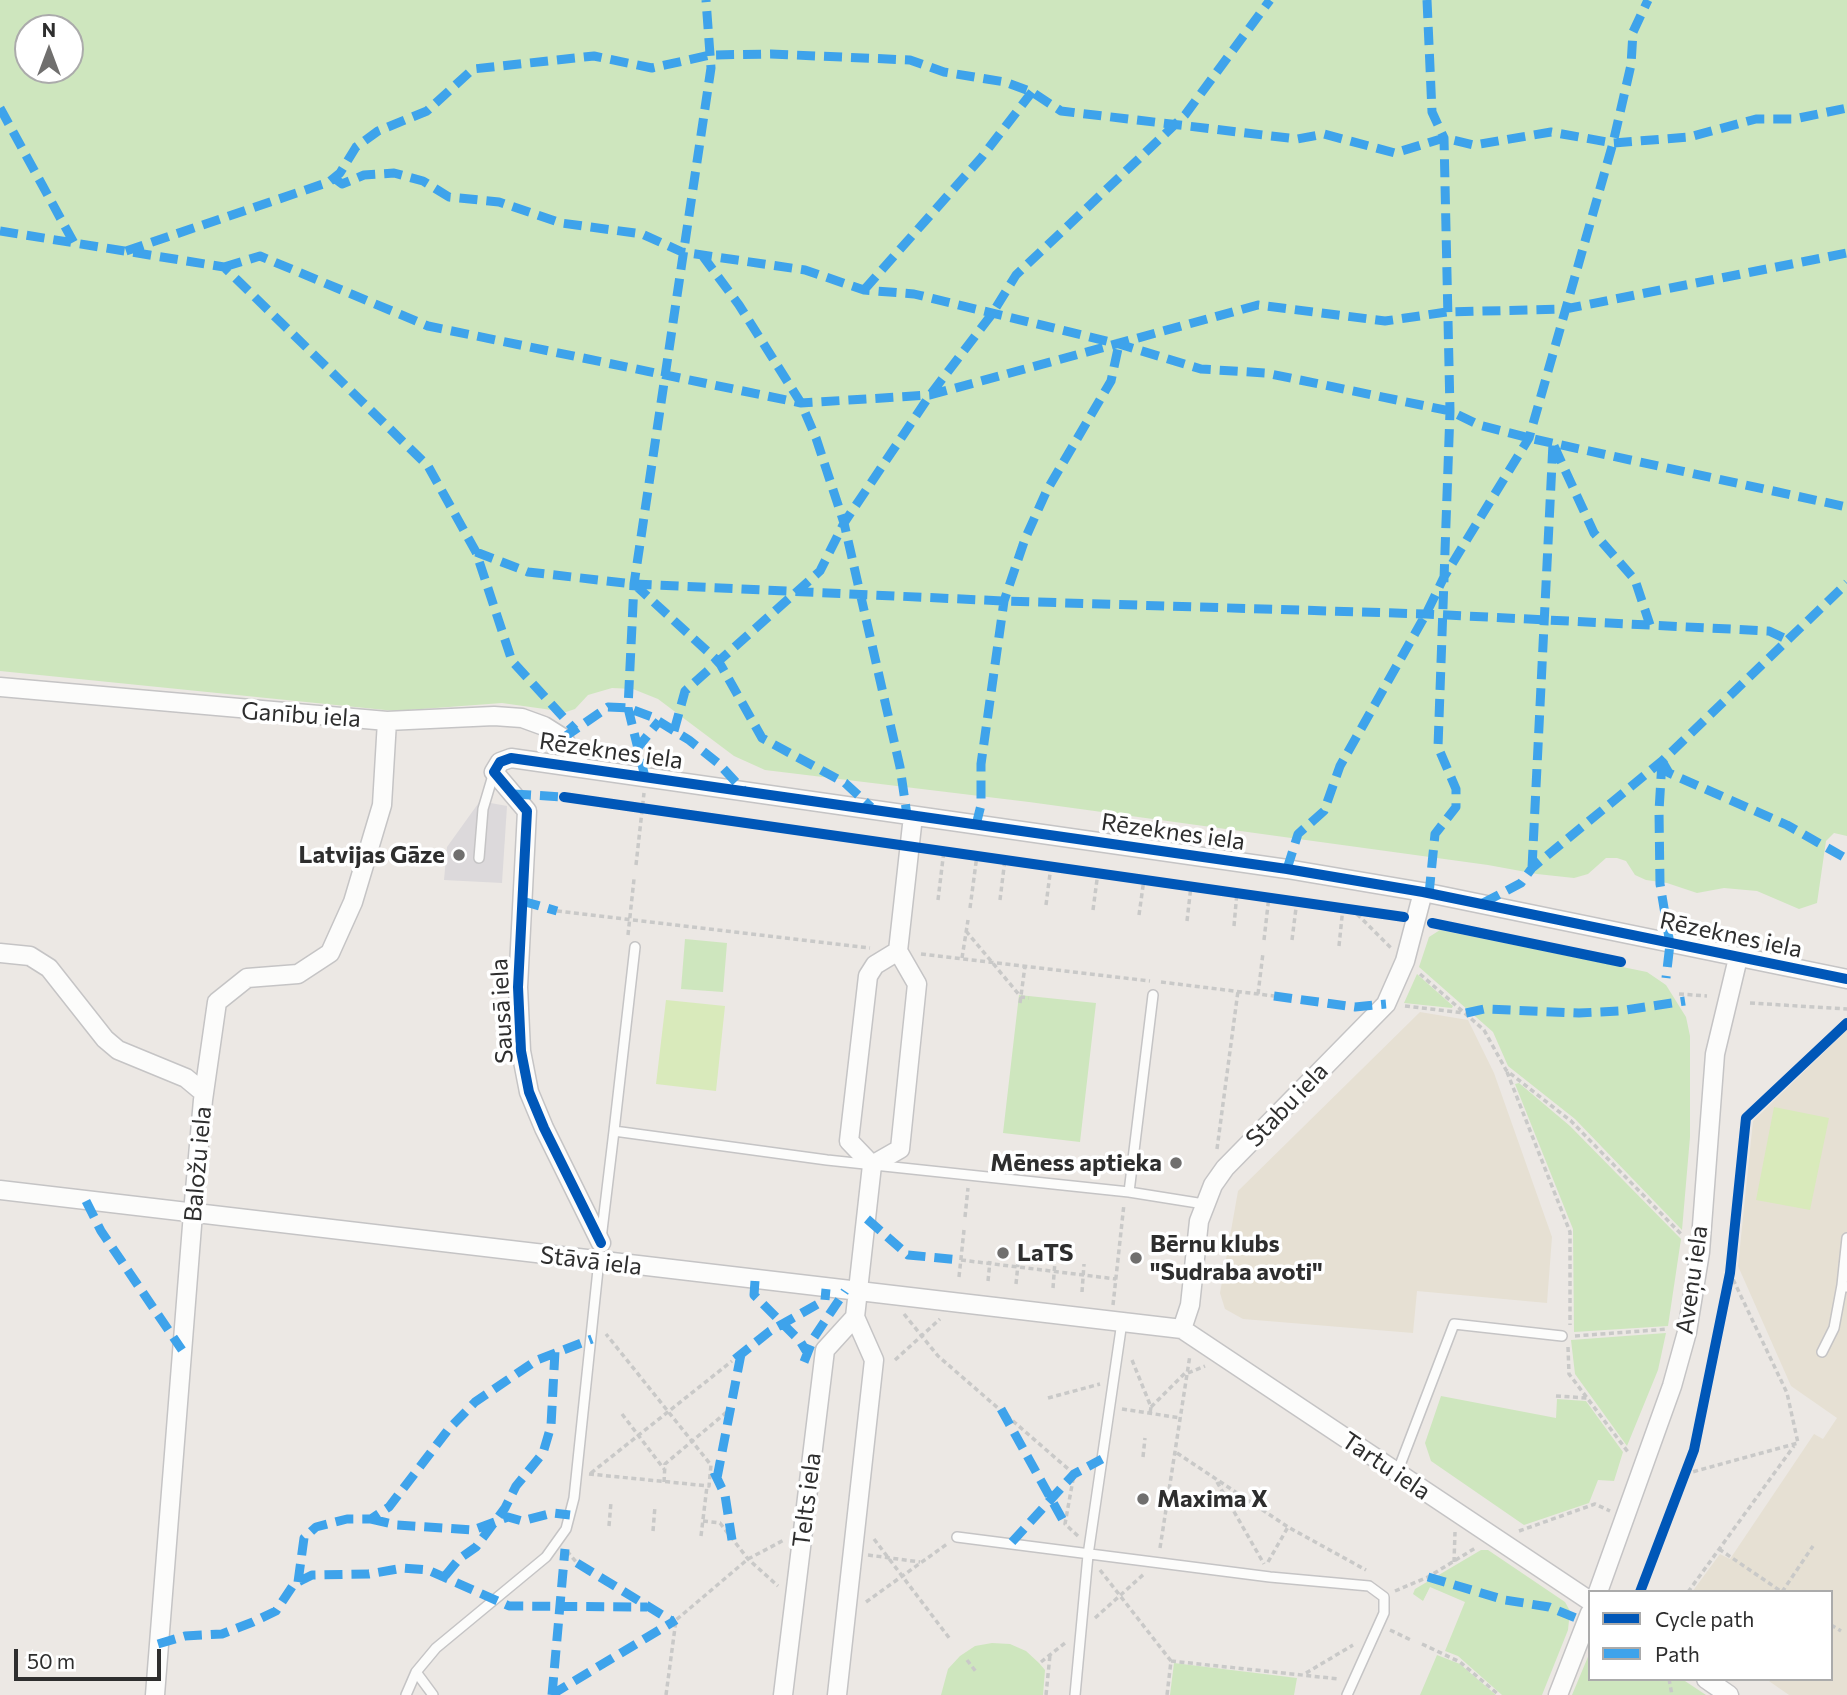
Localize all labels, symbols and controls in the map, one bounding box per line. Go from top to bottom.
north arrow [14,14,84,84]
text: N [42,18,56,41]
street label: Ganību iela [240,696,362,734]
street label: Rēzeknes iela [537,727,685,775]
street label: Rēzeknes iela [1099,808,1247,856]
place label: Latvijas Gāze [299,841,445,869]
marker: Latvijas Gāze [451,847,467,863]
street label: Rēzeknes iela [1657,906,1805,964]
street label: Sausā iela [485,958,519,1064]
street label: Stabu iela [1240,1057,1334,1153]
street label: Baložu iela [179,1105,217,1223]
place label: Mēness aptieka [990,1149,1162,1177]
marker: Mēness aptieka [1168,1155,1184,1171]
street label: Aveņu iela [1670,1224,1714,1336]
place label: Bērnu klubs "Sudraba avoti" [1150,1230,1323,1286]
place label: LaTS [1017,1239,1073,1267]
street label: Stāvā iela [538,1240,644,1282]
marker: LaTS [995,1245,1011,1261]
marker: Bērnu klubs "Sudraba avoti" [1128,1250,1144,1266]
street label: Tartu iela [1336,1426,1436,1506]
street label: Telts iela [787,1451,827,1549]
place label: Maxima X [1157,1485,1268,1513]
marker: Maxima X [1135,1491,1151,1507]
legend [1588,1590,1833,1681]
text: Cycle path [1655,1606,1754,1631]
scale bar [18,1636,164,1680]
text: Path [1655,1641,1700,1666]
text: 50 m [27,1648,75,1673]

